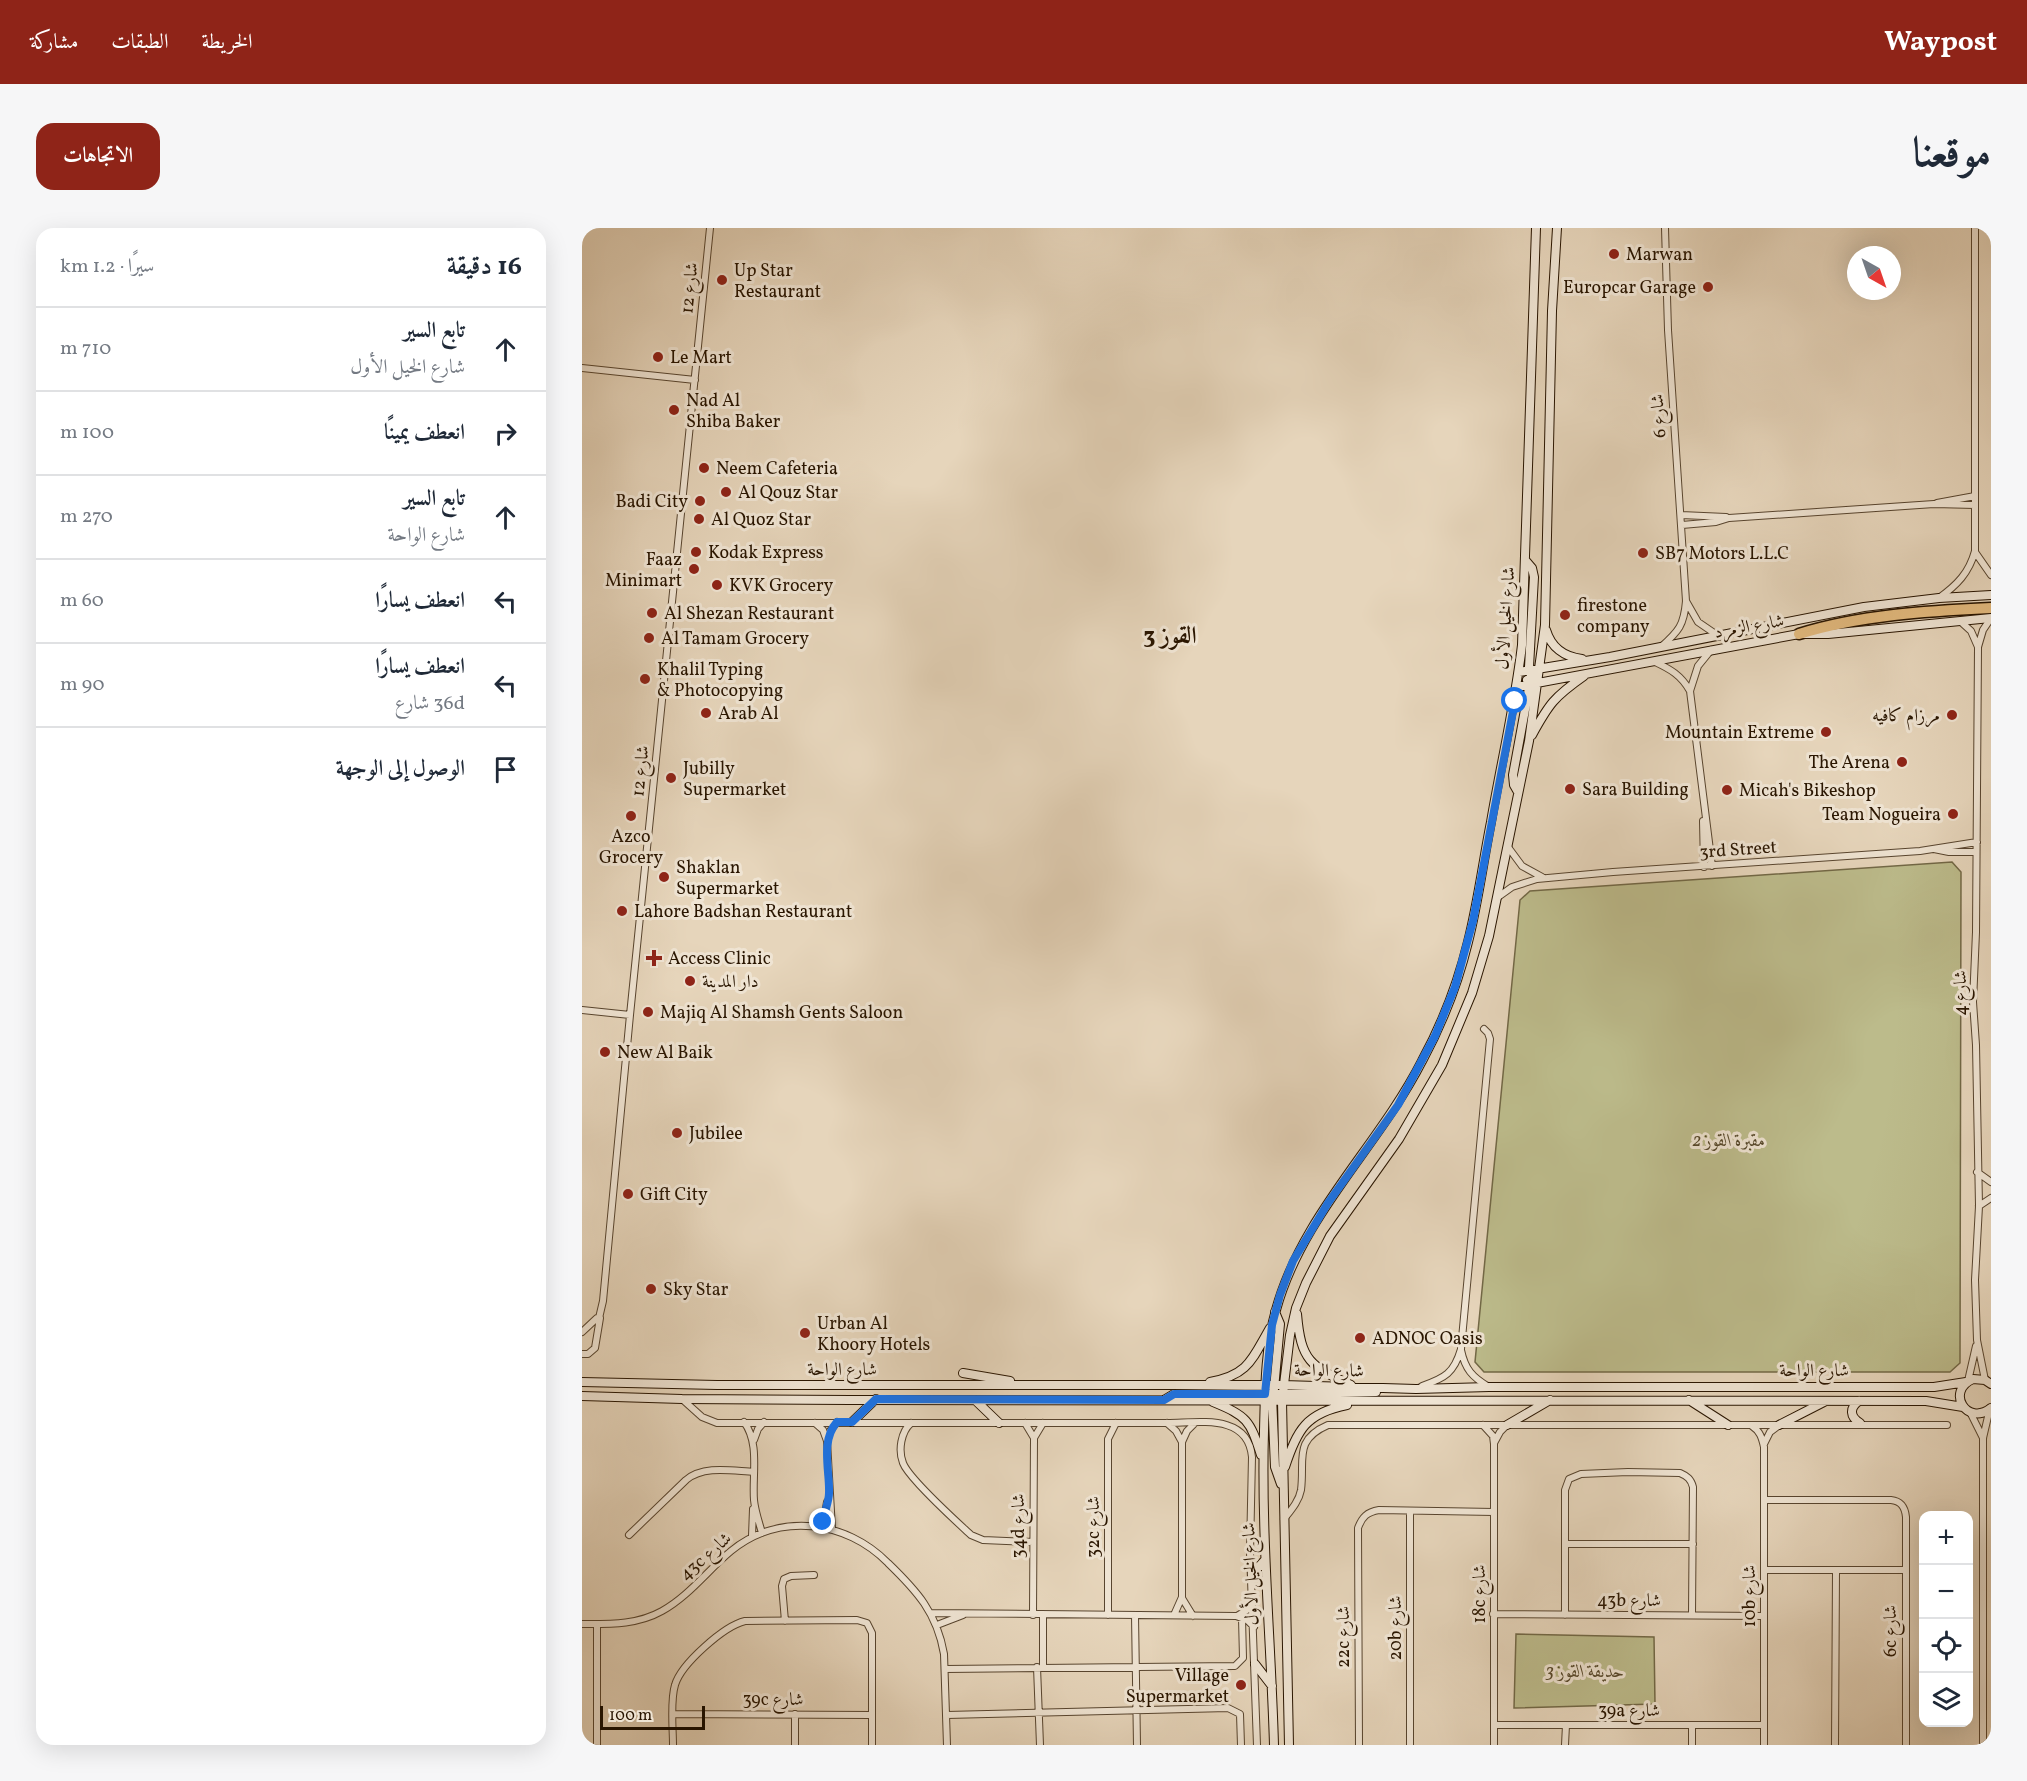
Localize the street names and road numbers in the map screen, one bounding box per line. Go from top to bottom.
street label: شارع 12 [675,261,707,315]
street label: شارع 6 [1645,393,1674,439]
street label: شارع الخيل الأول [1488,566,1524,671]
street label: شارع الزمرد [1712,609,1786,647]
street label: شارع 12 [626,744,658,798]
street label: 3rd Street [1698,835,1778,866]
street label: شارع 4 [1949,970,1975,1016]
street label: شارع الواحة [807,1358,877,1384]
street label: شارع الواحة [1294,1358,1364,1386]
street label: شارع الواحة [1779,1359,1849,1385]
street label: 34d شارع [1007,1494,1033,1558]
street label: 32c شارع [1082,1496,1108,1558]
street label: شارع الخيل الأول [1235,1522,1267,1626]
street label: 43c شارع [674,1527,738,1588]
street label: 18c شارع [1468,1564,1494,1624]
street label: 10b شارع [1738,1565,1764,1627]
street label: 43b شارع [1597,1589,1661,1615]
street label: 20b شارع [1384,1596,1410,1661]
street label: 6c شارع [1879,1605,1905,1657]
street label: 22c شارع [1332,1606,1358,1668]
street label: 39c شارع [742,1688,804,1714]
street label: 39a شارع [1598,1699,1660,1725]

